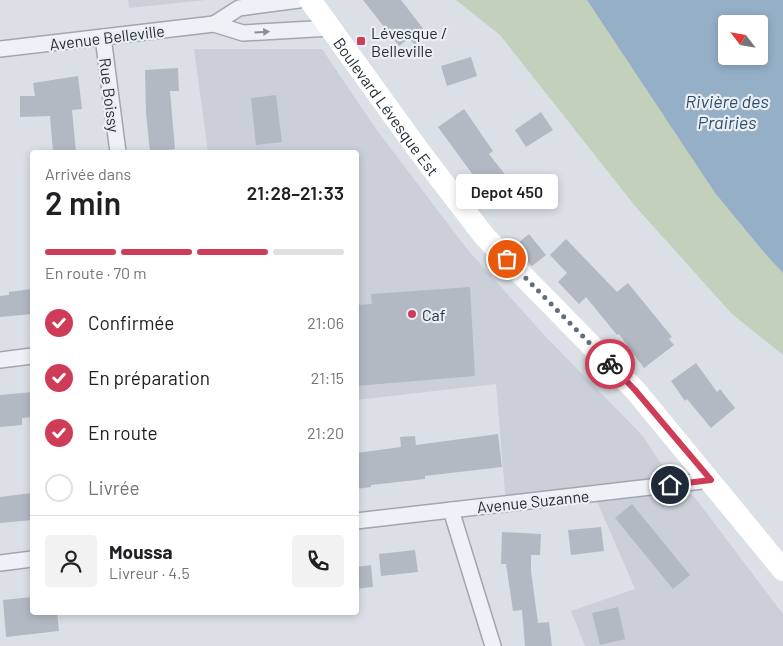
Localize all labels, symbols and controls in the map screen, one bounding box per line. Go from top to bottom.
north arrow [718,15,768,65]
map controls [718,15,768,65]
street label: Avenue Belleville [48,21,166,53]
place label: Lévesque / Belleville [371,23,447,60]
one-way arrow [254,27,270,35]
street label: Boulevard Lévesque Est [330,33,443,179]
marker: Lévesque / Belleville [355,35,367,47]
street label: Rue Boissy [96,57,124,134]
water label: Rivière des Prairies [685,90,769,133]
text: Arrivée dans [45,164,131,183]
callout: Depot 450 [456,174,558,209]
text: 21:28–21:33 [247,181,344,204]
text: Depot 450 [471,182,543,201]
text: 2 min [45,183,121,221]
pin [486,238,528,280]
icon: bag [493,245,521,273]
text: En route · 70 m [45,263,146,282]
place label: Caf [422,305,446,324]
marker: Caf [406,308,418,320]
icon: check [45,309,73,337]
text: Confirmée [88,311,175,334]
text: 21:06 [307,313,344,332]
courier [585,339,635,389]
icon: bike [596,350,624,378]
icon: check [45,364,73,392]
text: En préparation [88,366,210,389]
text: 21:15 [311,368,344,387]
icon: check [45,419,73,447]
text: En route [88,421,158,444]
text: 21:20 [307,423,344,442]
pin [649,464,691,506]
icon: home [656,471,684,499]
text: Livrée [88,476,140,499]
street label: Avenue Suzanne [476,486,590,516]
button: person [45,535,97,587]
button: phone [292,535,344,587]
text: Moussa [109,540,173,563]
text: Livreur · 4.5 [109,563,190,582]

